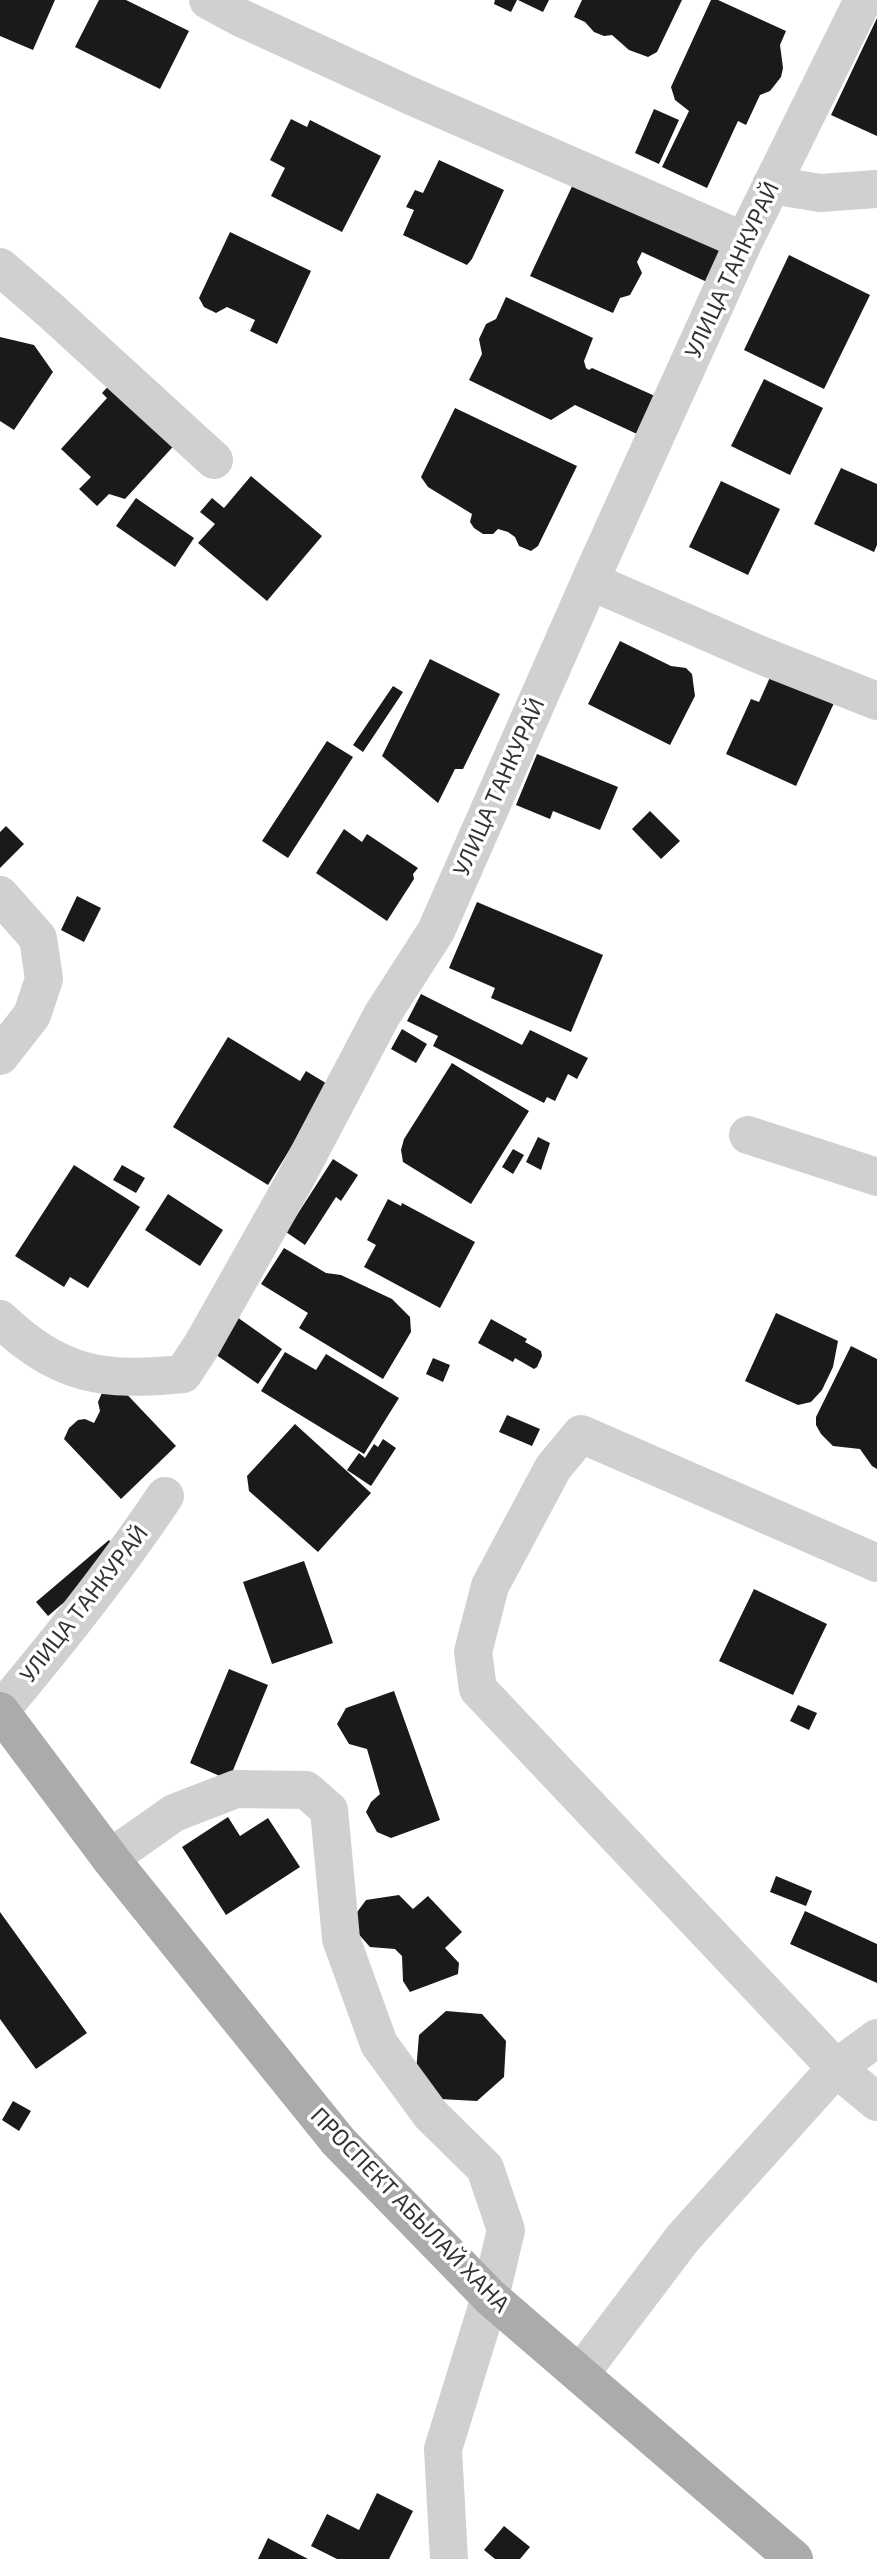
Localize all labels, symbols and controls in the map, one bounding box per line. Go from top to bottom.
street label: УЛИЦА ТАНКУРАЙ [679,177,785,363]
street label: УЛИЦА ТАНКУРАЙ [447,694,551,880]
street label: УЛИЦА ТАНКУРАЙ [14,1520,154,1688]
street label: ПРОСПЕКТ АБЫЛАЙ ХАНА [305,2102,515,2318]

